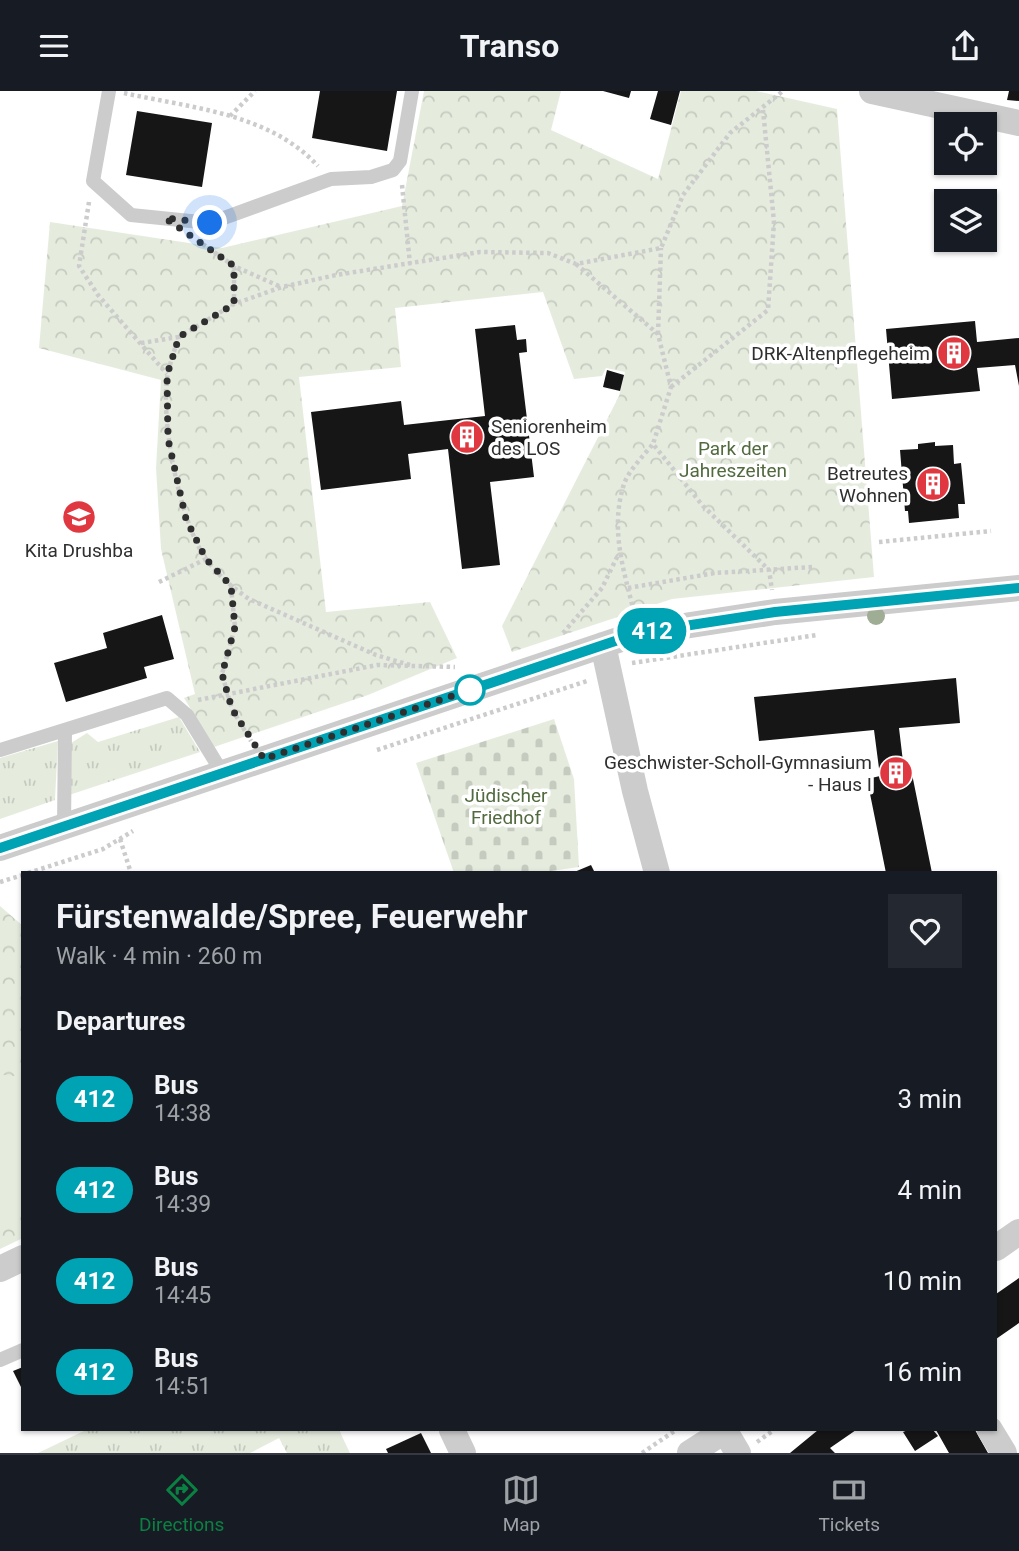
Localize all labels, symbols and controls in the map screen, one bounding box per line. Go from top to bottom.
icon: menu [35,27,73,65]
text: Transo [460,27,559,65]
icon: share [946,27,984,65]
map controls [934,112,997,252]
button: locate [934,112,997,175]
button: layers [934,189,997,252]
your location [192,205,227,240]
building icon: DRK-Altenpflegeheim [935,334,973,372]
place label: DRK-Altenpflegeheim [751,342,930,365]
place label: Seniorenheim des LOS [491,415,607,460]
building icon: Seniorenheim des LOS [448,418,486,456]
park label: Park der Jahreszeiten [679,437,787,482]
place label: Betreutes Wohnen [827,462,908,507]
building icon: Betreutes Wohnen [914,465,952,503]
school or university icon: Kita Drushba [60,498,98,536]
place label: Kita Drushba [25,539,133,562]
line badge: 412 [612,608,692,654]
text: 412 [631,617,673,645]
unlabelled marker [455,675,485,705]
place label: Geschwister-Scholl-Gymnasium - Haus I [604,751,872,796]
building icon: Geschwister-Scholl-Gymnasium - Haus I [877,754,915,792]
park label: Jüdischer Friedhof [464,784,548,829]
button: heart [888,894,962,968]
text: Fürstenwalde/Spree, Feuerwehr [56,897,528,936]
text: Walk · 4 min · 260 m [56,943,262,970]
text: Departures [56,1006,186,1036]
text: Bus [154,1070,199,1100]
text: 3 min [897,1084,962,1114]
text: 412 [74,1085,115,1113]
text: 14:38 [154,1100,211,1127]
text: Bus [154,1161,199,1191]
text: 4 min [897,1175,962,1205]
text: 412 [74,1176,115,1204]
text: 14:39 [154,1191,211,1218]
text: Bus [154,1252,199,1282]
text: 10 min [883,1266,962,1296]
text: 412 [74,1267,115,1295]
text: 14:45 [154,1282,211,1309]
text: Bus [154,1343,199,1373]
text: 16 min [883,1357,962,1387]
text: 412 [74,1358,115,1386]
text: 14:51 [154,1373,211,1400]
tab: Directions [139,1471,224,1536]
tab: Map [502,1471,540,1536]
tab: Tickets [819,1471,880,1536]

